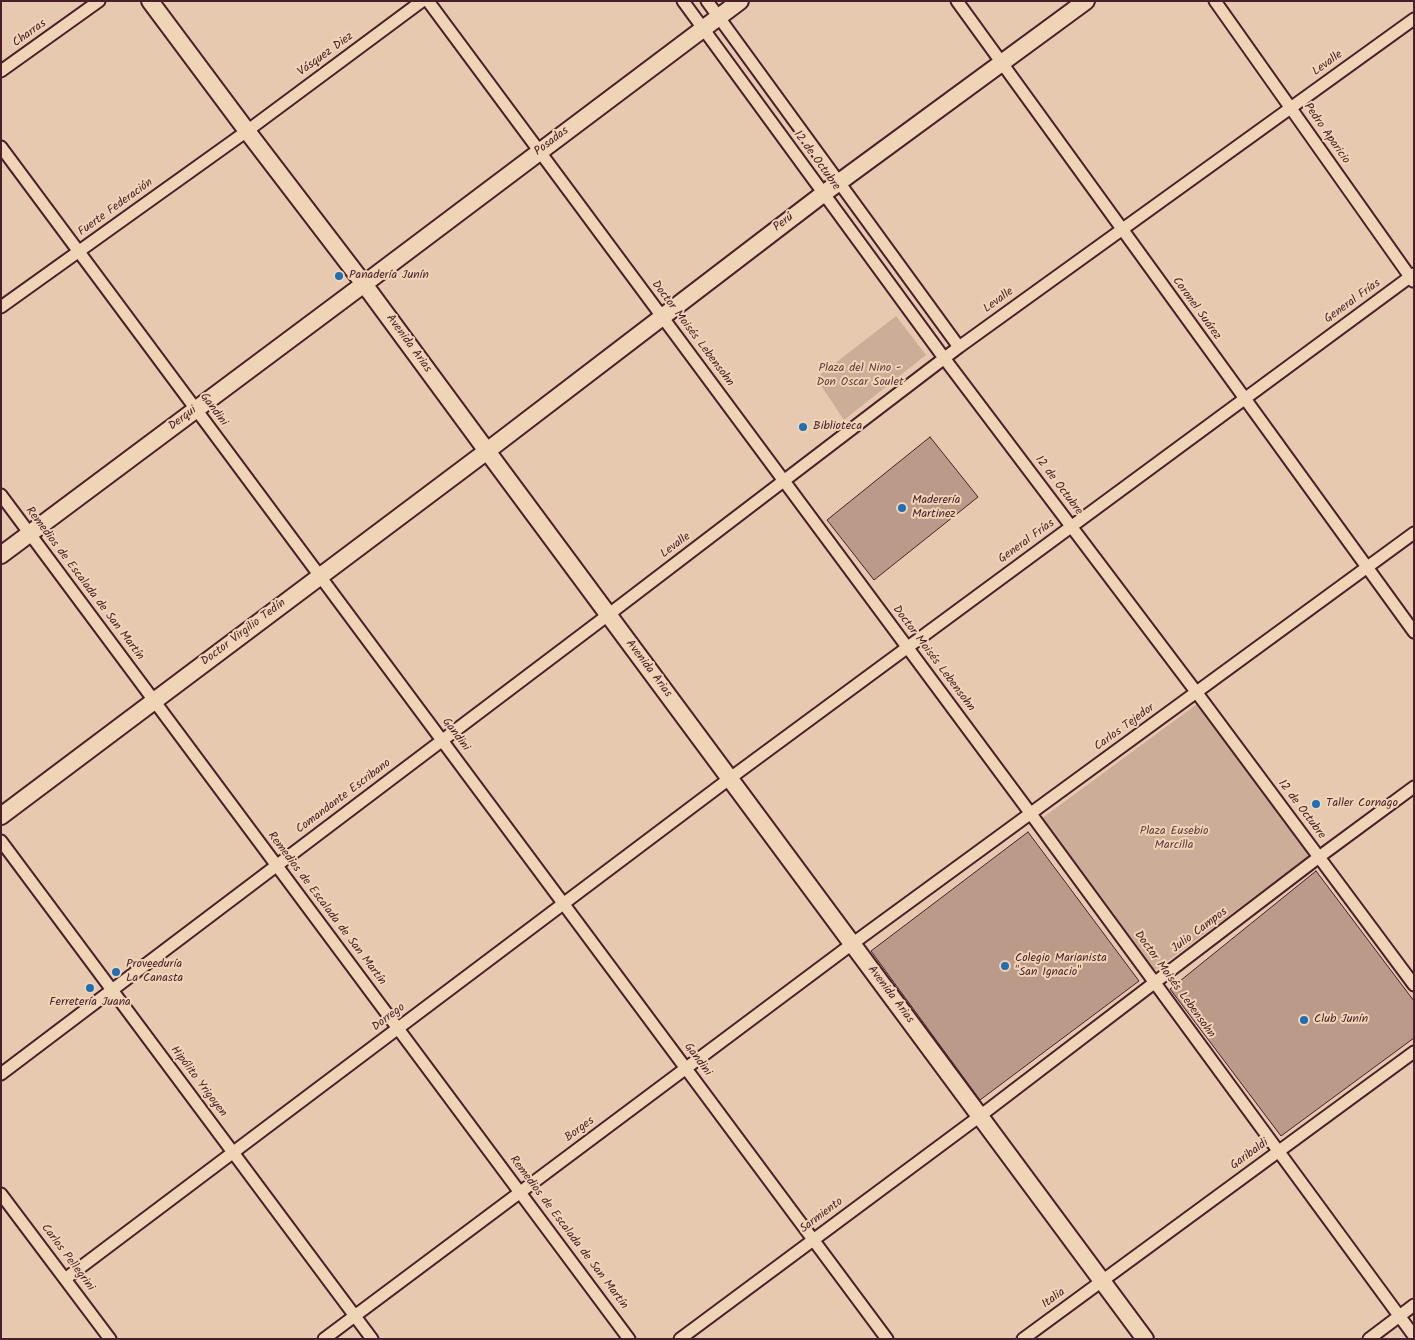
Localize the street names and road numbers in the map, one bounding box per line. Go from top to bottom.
street label: Charras [10,17,50,51]
street label: Vásquez Diez [295,30,357,80]
street label: Levalle [1310,48,1346,80]
street label: Pedro Aparicio [1300,101,1352,167]
street label: Posadas [532,124,572,160]
street label: 12 de Octubre [789,128,843,194]
street label: Fuerte Federación [76,176,156,240]
street label: Perú [771,211,797,235]
street label: Coronel Suárez [1168,275,1224,343]
street label: General Frías [1322,277,1384,327]
street label: Doctor Moisés Lebensohn [647,278,737,390]
street label: Levalle [981,285,1017,317]
street label: Avenida Arias [382,312,434,376]
street label: Gandini [196,391,230,429]
street label: Derqui [166,404,200,434]
street label: 12 de Octubre [1031,454,1085,518]
street label: Remedios de Escalada de San Martín [22,505,146,663]
street label: General Frías [996,517,1058,567]
street label: Levalle [658,530,694,562]
street label: Doctor Virgilio Tedín [199,596,289,670]
street label: Doctor Moisés Lebensohn [888,603,978,715]
street label: Avenida Arias [622,637,674,701]
street label: Carlos Tejedor [1092,701,1158,755]
street label: Gandini [438,716,472,754]
street label: Comandante Escribano [294,757,394,837]
street label: 12 de Octubre [1274,778,1328,842]
street label: Remedios de Escalada de San Martín [264,830,388,988]
street label: Julio Campos [1169,905,1231,957]
street label: Doctor Moisés Lebensohn [1130,929,1218,1041]
street label: Avenida Arias [864,963,916,1027]
street label: Dorrego [370,1001,408,1035]
street label: Gandini [680,1041,714,1079]
street label: Hipólito Yrigoyen [167,1044,229,1120]
street label: Borges [562,1114,598,1146]
street label: Garibaldi [1228,1136,1272,1174]
street label: Remedios de Escalada de San Martín [506,1154,630,1312]
street label: Sarmiento [798,1195,846,1237]
street label: Carlos Pellegrini [37,1222,97,1294]
street label: Italia [1039,1286,1069,1312]

